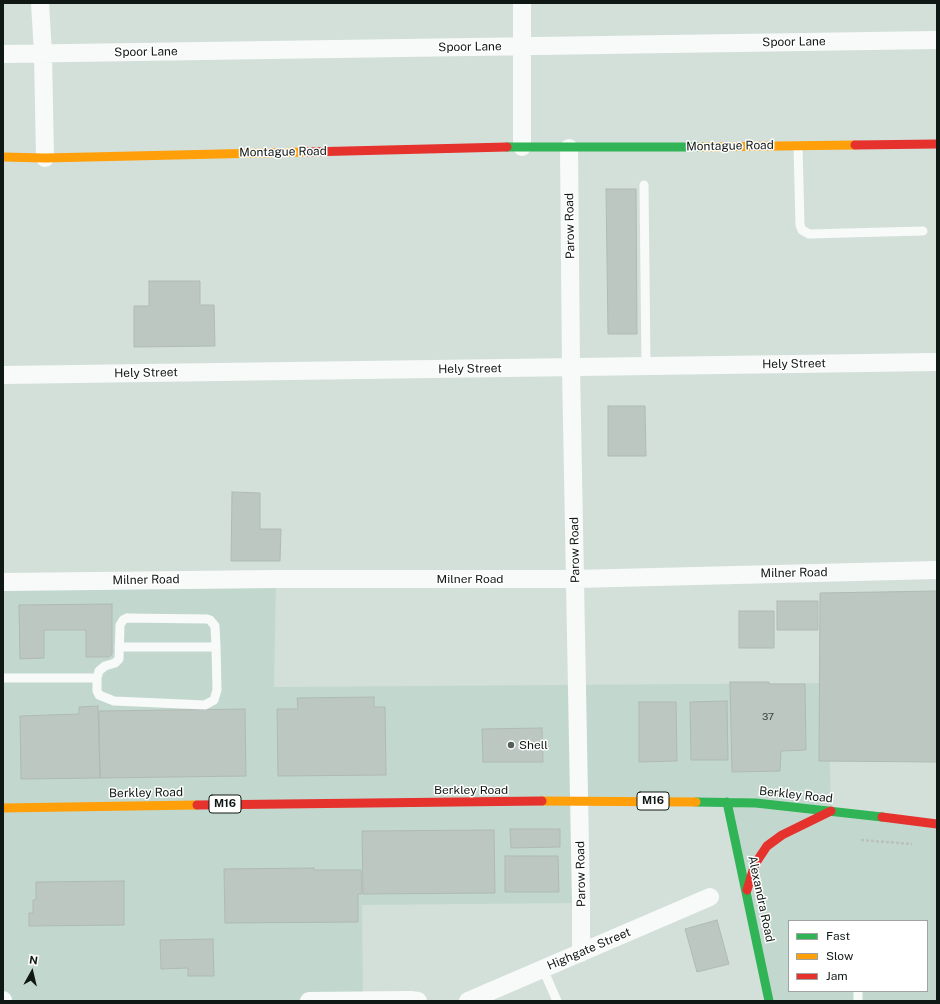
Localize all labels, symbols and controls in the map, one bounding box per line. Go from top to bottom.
street label: Spoor Lane [762,34,826,50]
street label: Spoor Lane [438,39,502,55]
street label: Spoor Lane [114,44,178,60]
street label: Montague Road [686,138,774,154]
street label: Montague Road [239,144,327,160]
street label: Parow Road [562,193,578,259]
street label: Hely Street [762,356,826,372]
street label: Hely Street [438,361,502,377]
street label: Hely Street [114,365,178,381]
street label: Parow Road [567,517,583,583]
street label: Milner Road [760,565,828,581]
street label: Milner Road [112,572,180,588]
street label: Milner Road [437,572,503,586]
house number: 37 [762,711,774,723]
place label: Shell [519,738,548,752]
marker: Shell [506,740,516,750]
street label: Berkley Road [434,783,508,797]
street label: Berkley Road [758,784,834,806]
street label: Berkley Road [109,785,183,801]
road number: M16 [637,792,669,810]
road number: M16 [209,795,241,813]
street label: Parow Road [573,841,589,907]
street label: Alexandra Road [745,854,777,944]
legend [788,920,928,992]
street label: Highgate Street [545,925,633,973]
text: Fast [826,929,850,943]
text: Slow [826,949,853,963]
north arrow [12,952,52,992]
text: N [29,954,39,967]
text: Jam [826,969,848,983]

